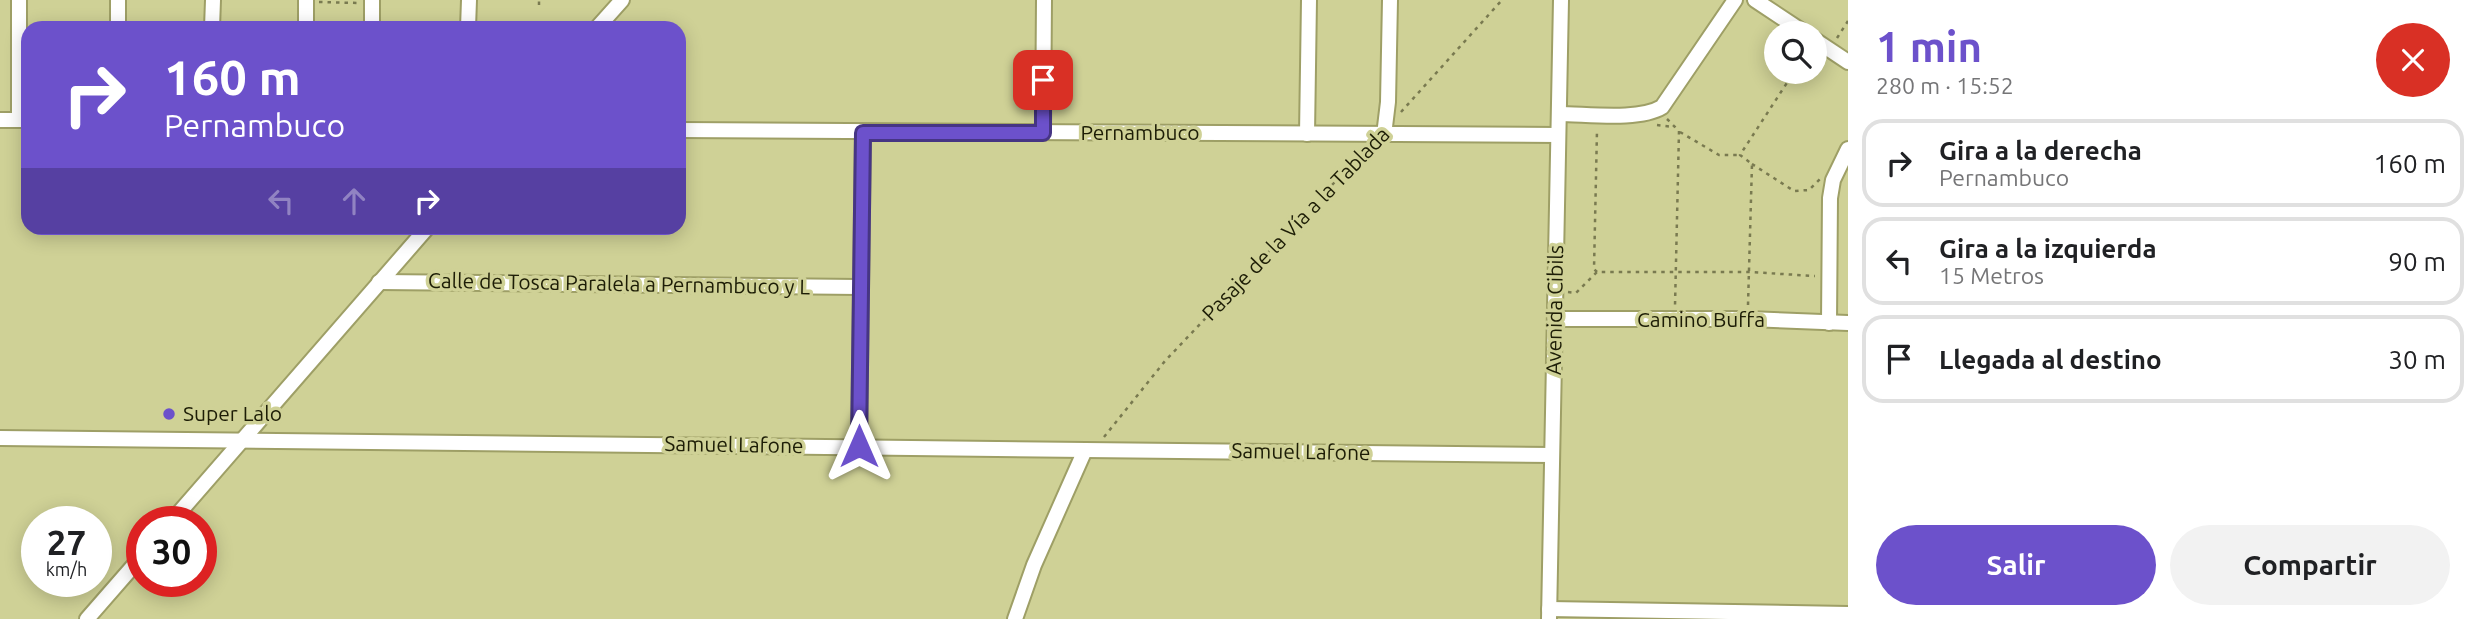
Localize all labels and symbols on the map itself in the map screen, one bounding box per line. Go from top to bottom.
pin [1013,50,1073,110]
street label: Pernambuco [1081,120,1199,144]
street label: Pasaje de la Vía a la Tablada [1197,122,1394,325]
street label: Avenida Cibils [1541,245,1567,375]
street label: Calle de Tosca Paralela a Pernambuco y L [428,268,811,298]
street label: Camino Buffa [1637,307,1765,331]
place label: Super Lalo [183,401,282,425]
marker: Super Lalo [161,406,177,422]
position arrow [822,409,896,483]
street label: Samuel Lafone [664,431,804,457]
street label: Samuel Lafone [1231,438,1371,464]
speed limit sign: 30 [126,506,217,597]

